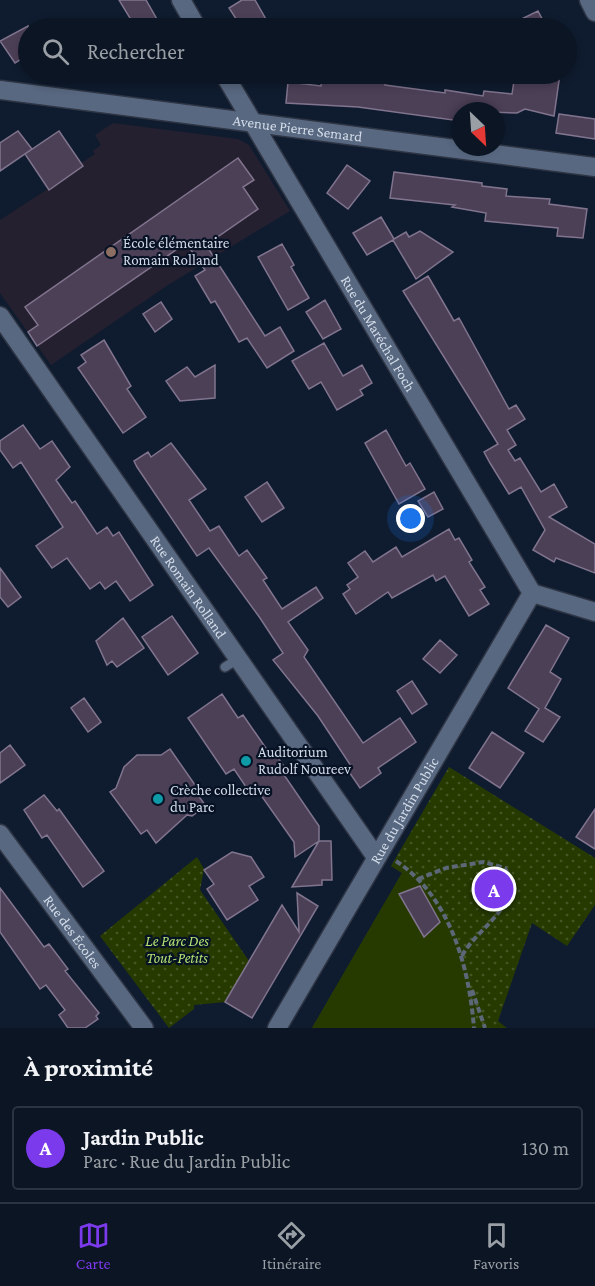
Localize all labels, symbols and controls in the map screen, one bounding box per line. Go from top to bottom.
search box [18,18,577,84]
icon: search [39,35,72,68]
text: Rechercher [87,39,185,64]
north arrow [451,102,505,156]
street label: Avenue Pierre Semard [232,112,363,145]
place label: École élémentaire Romain Rolland [123,235,230,268]
marker: École élémentaire Romain Rolland [104,245,118,259]
street label: Rue du Maréchal Foch [338,273,419,395]
your location [396,504,425,533]
street label: Rue Romain Rolland [147,533,230,641]
place label: Auditorium Rudolf Noureev [258,744,351,777]
marker: Auditorium Rudolf Noureev [239,754,253,768]
street label: Rue du Jardin Public [367,754,442,867]
place label: Crèche collective du Parc [170,782,271,815]
marker: Crèche collective du Parc [151,792,165,806]
pin: A [474,866,514,912]
street label: Rue des Écoles [40,892,105,972]
park label: Le Parc Des Tout-Petits [145,933,209,966]
text: À proximité [24,1053,153,1082]
text: Jardin Public [83,1125,204,1150]
text: A [40,1137,51,1159]
text: 130 m [522,1137,569,1159]
text: Parc · Rue du Jardin Public [83,1150,290,1172]
tab: Carte [76,1219,110,1272]
tab: Itinéraire [262,1219,321,1272]
tab: Favoris [473,1219,519,1272]

